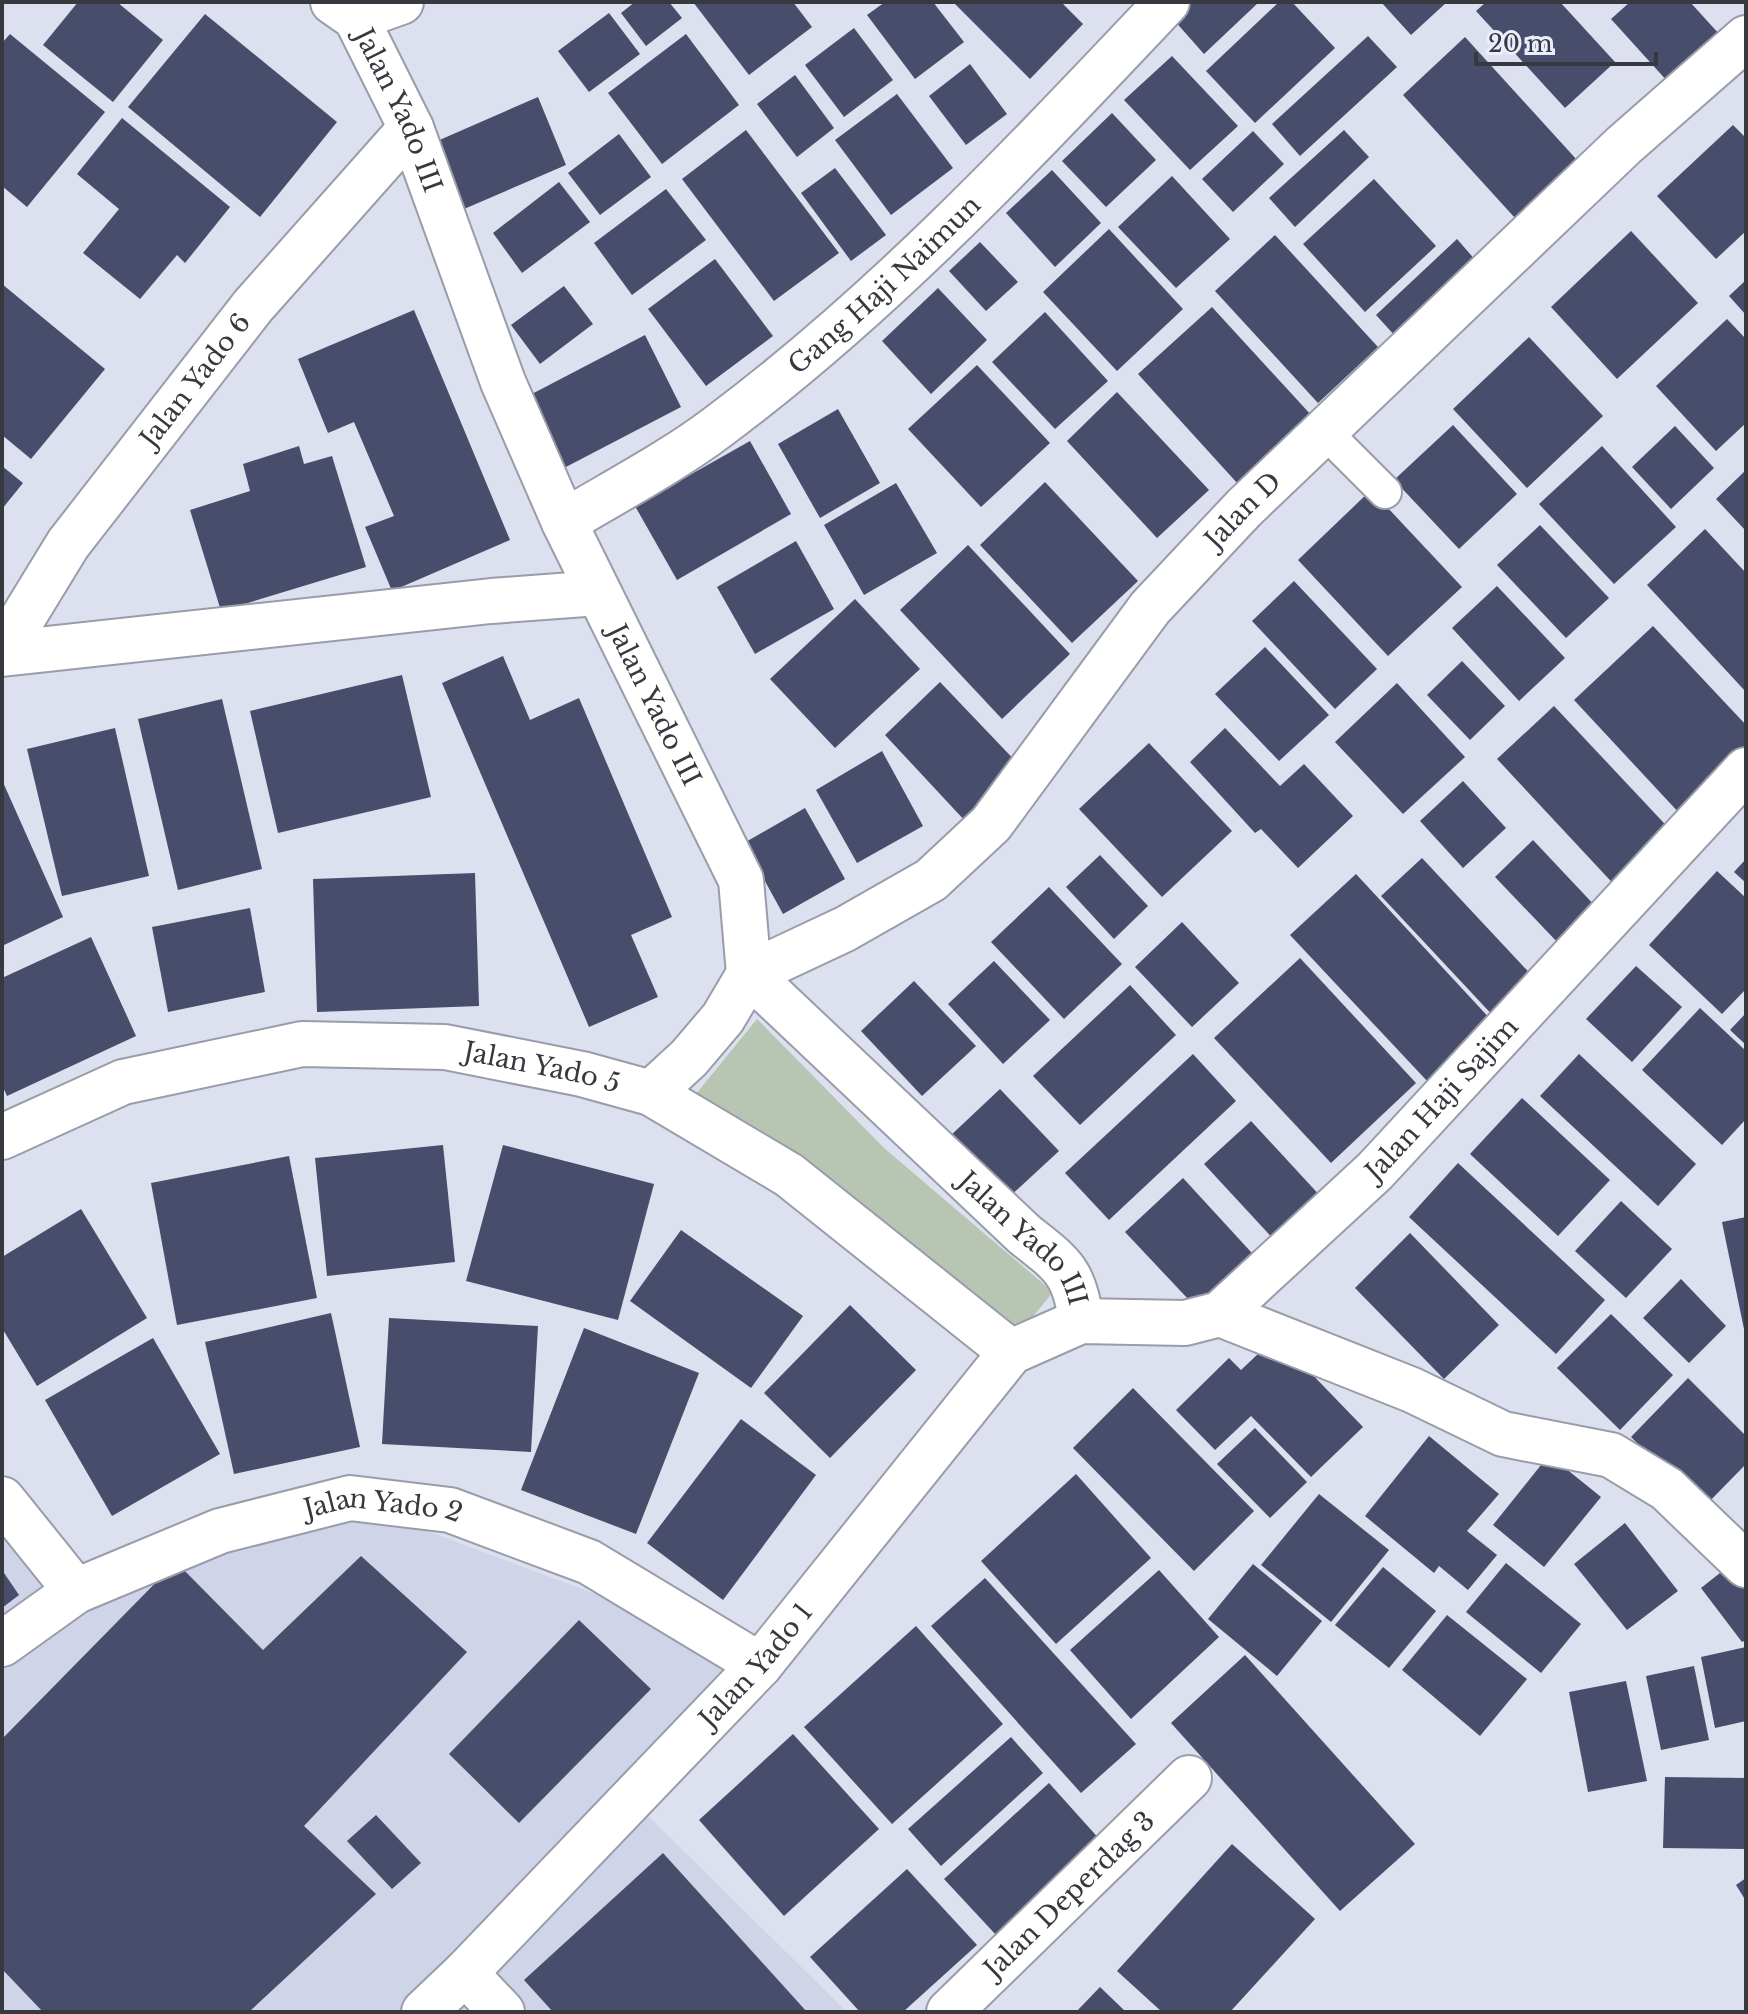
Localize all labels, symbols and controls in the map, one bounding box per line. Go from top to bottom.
scale bar [1476,16,1656,66]
street label: Jalan Yado III [347,20,449,197]
text: 20 m [1488,29,1553,58]
street label: Gang Haji Naimun [782,189,987,381]
street label: Jalan Yado 6 [132,307,257,456]
street label: Jalan D [1196,465,1288,558]
street label: Jalan Yado III [600,616,708,791]
street label: Jalan Haji Sajim [1357,1011,1525,1190]
street label: Jalan Yado 5 [458,1035,624,1100]
street label: Jalan Yado III [950,1162,1094,1308]
street label: Jalan Yado 2 [297,1482,467,1529]
street label: Jalan Yado 1 [690,1597,819,1737]
street label: Jalan Deperdag 3 [975,1805,1161,1987]

